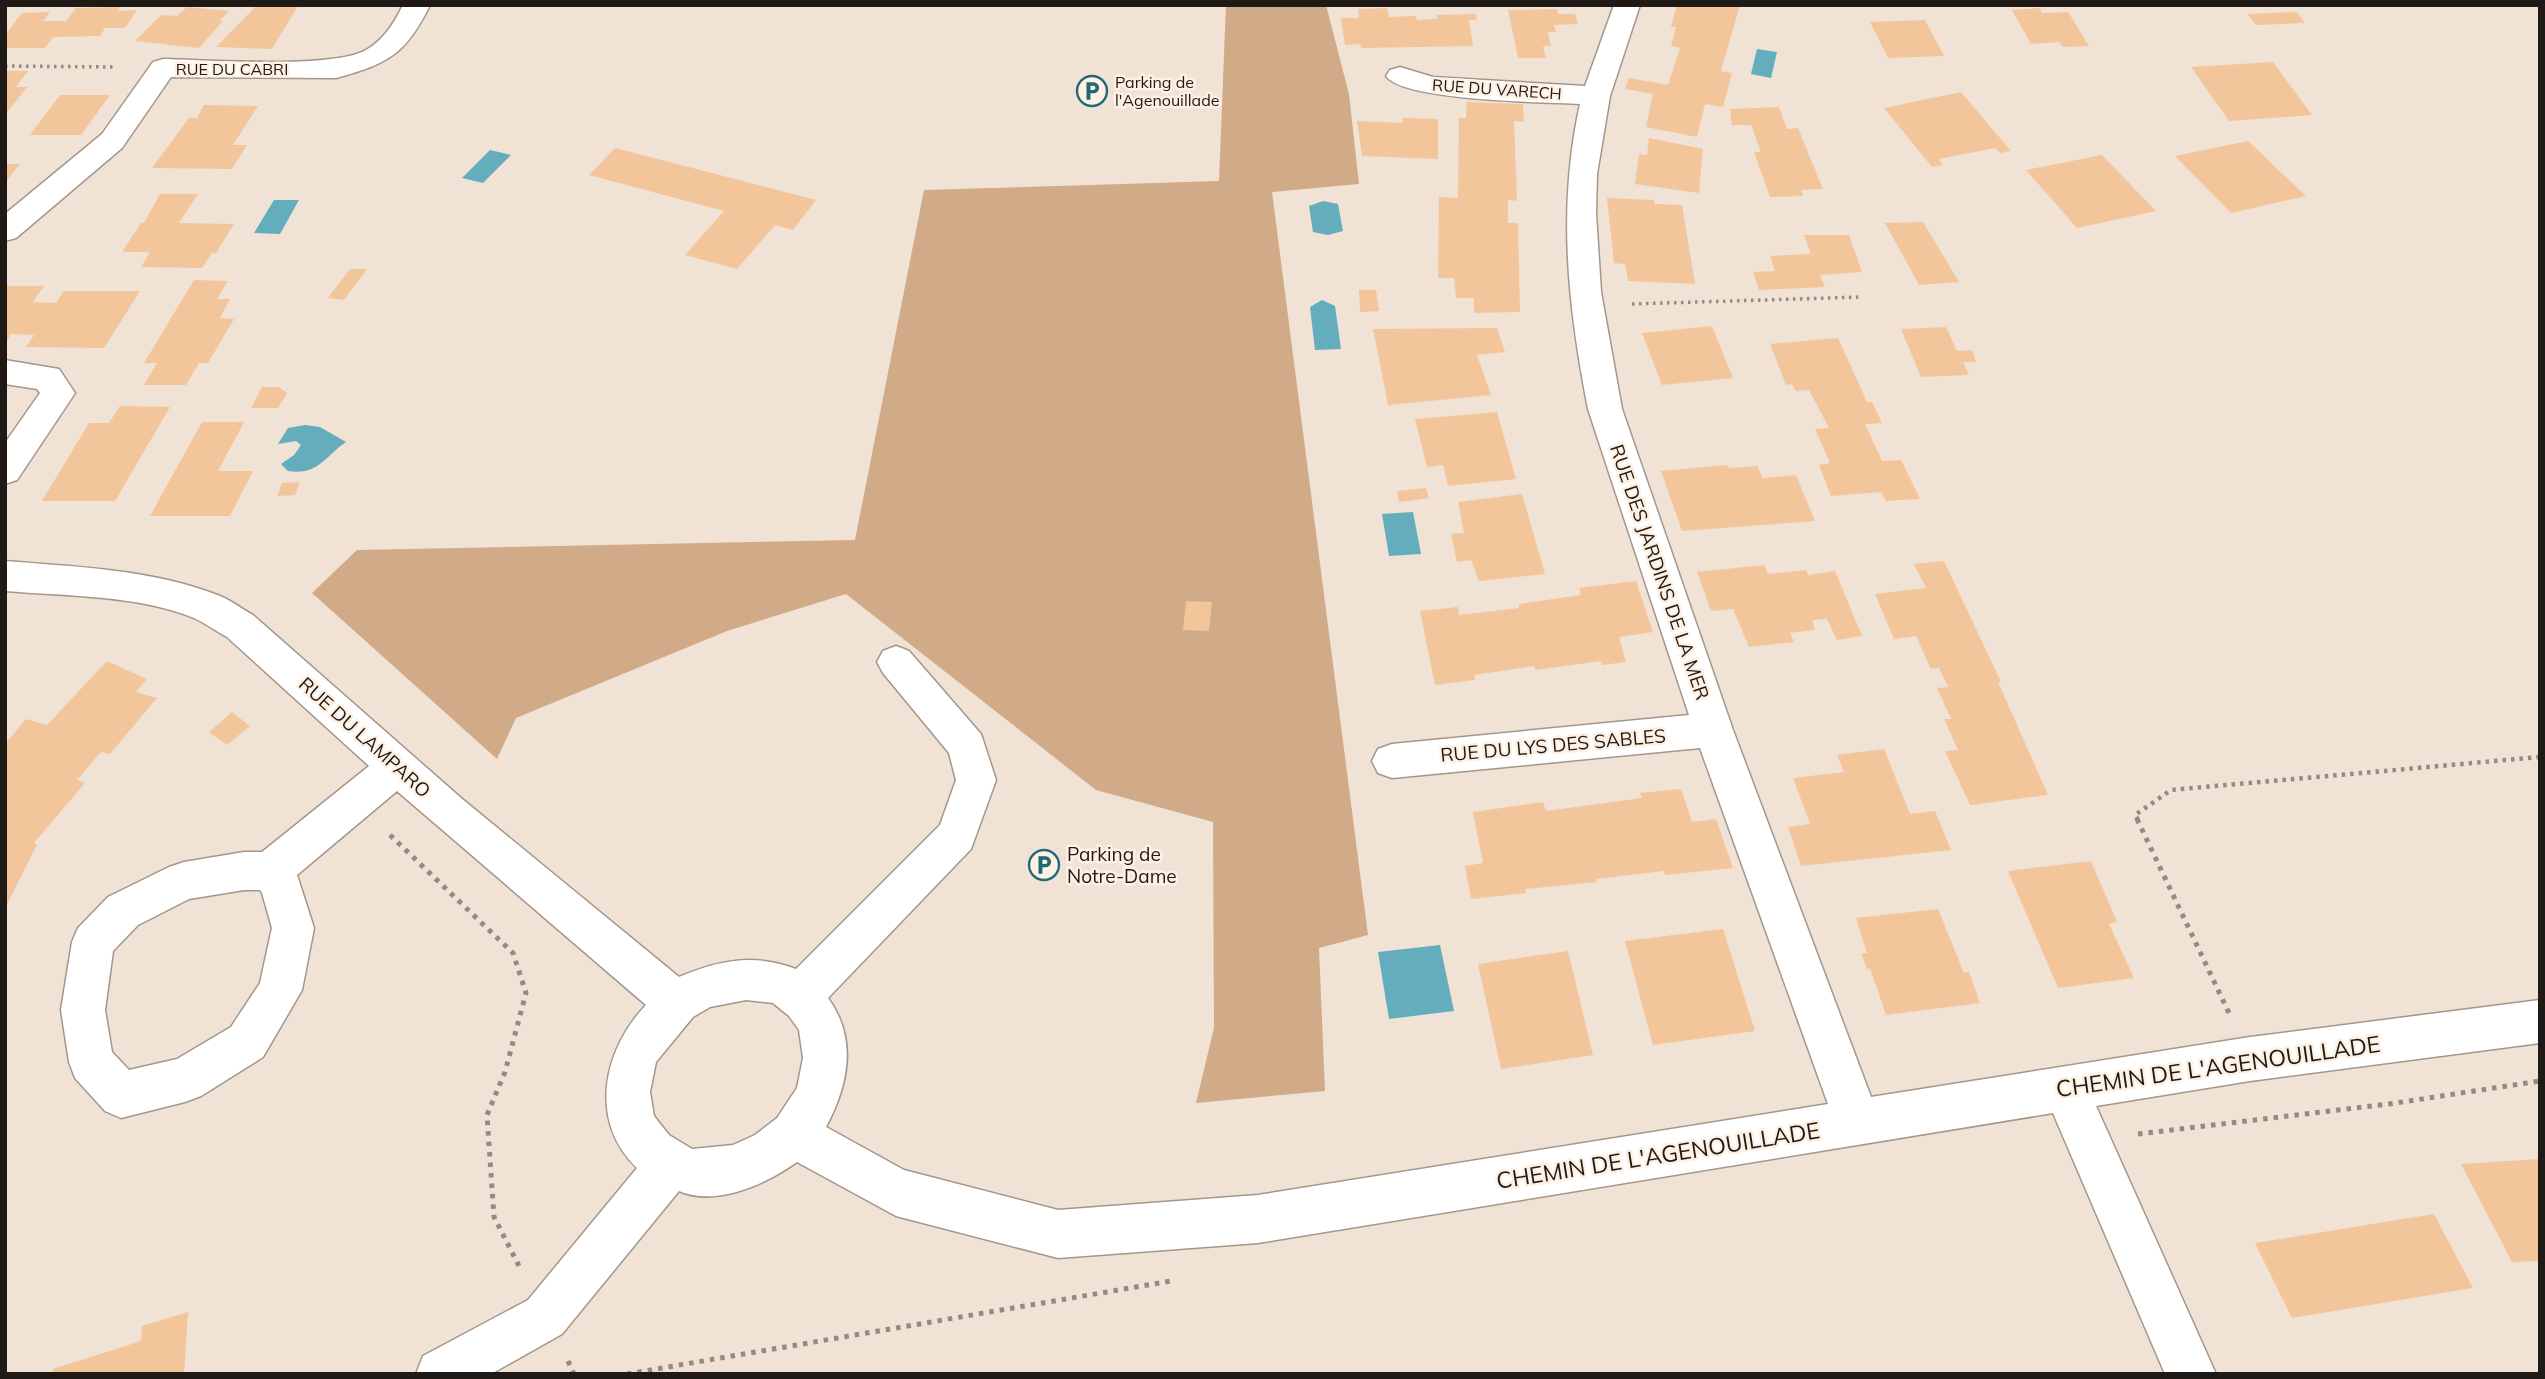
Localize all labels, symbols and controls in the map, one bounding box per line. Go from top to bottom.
street label: RUE DU CABRI [176,59,288,79]
place label: Parking de l'Agenouillade [1115,72,1219,110]
parking icon: Parking de l'Agenouillade [1075,74,1109,108]
street label: RUE DU VARECH [1432,74,1562,104]
street label: RUE DES JARDINS DE LA MER [1605,441,1715,703]
street label: RUE DU LAMPARO [294,672,436,802]
street label: RUE DU LYS DES SABLES [1439,723,1667,767]
place label: Parking de Notre-Dame [1067,842,1177,888]
parking icon: Parking de Notre-Dame [1027,848,1061,882]
street label: CHEMIN DE L'AGENOUILLADE [2054,1029,2382,1103]
street label: CHEMIN DE L'AGENOUILLADE [1494,1115,1822,1195]

